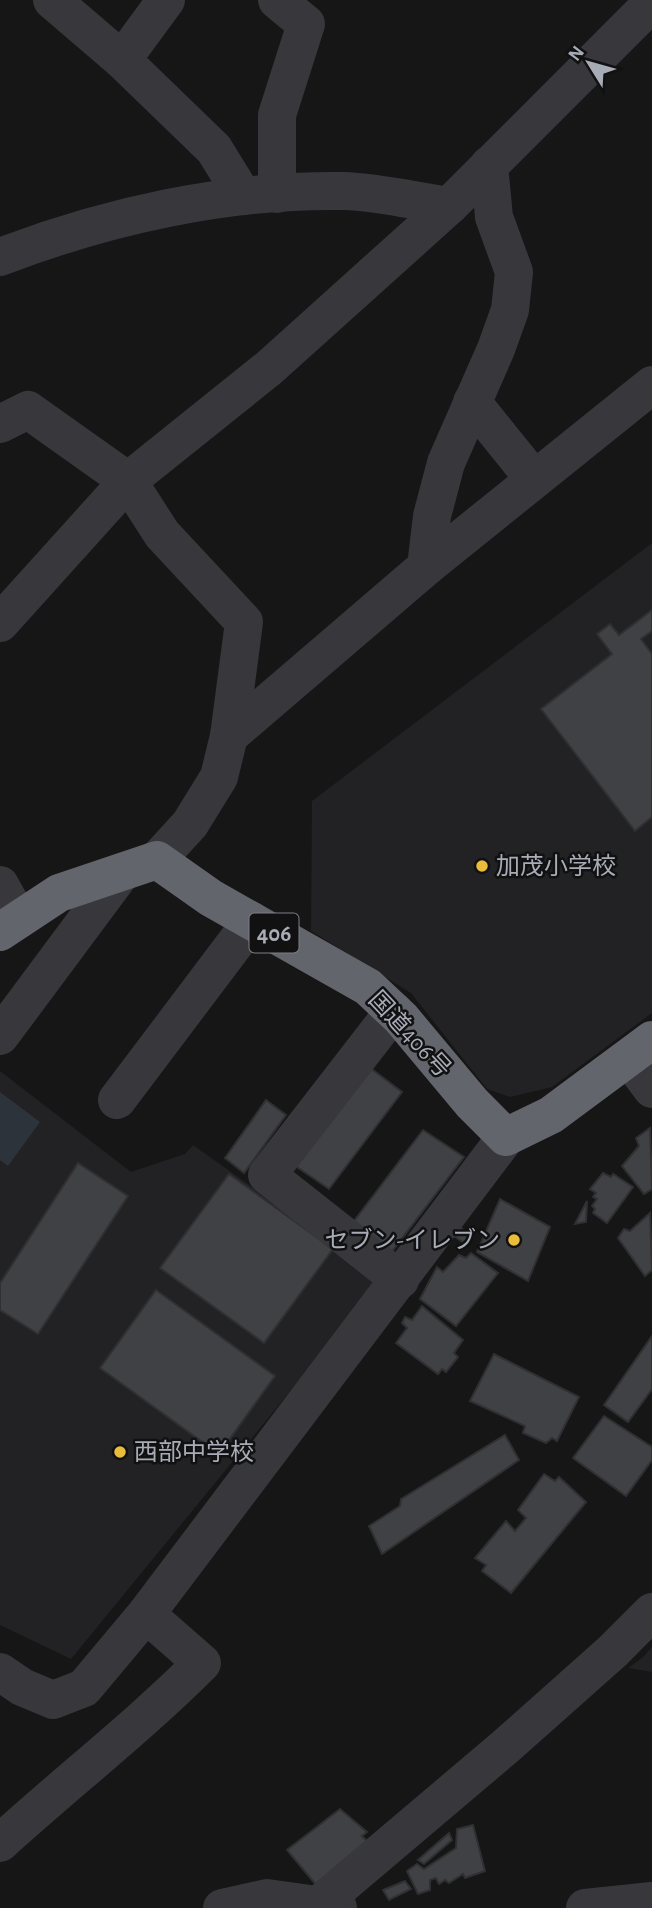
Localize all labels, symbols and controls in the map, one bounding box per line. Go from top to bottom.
north arrow [554,28,624,98]
text: N [565,43,588,65]
place label: 加茂小学校 [496,853,616,879]
marker: 加茂小学校 [474,858,490,874]
road number: 406 [250,914,298,952]
street label: 国道406号 [364,986,456,1082]
place label: セブン-イレブン [325,1227,500,1253]
marker: セブン-イレブン [506,1232,522,1248]
place label: 西部中学校 [134,1439,254,1465]
marker: 西部中学校 [112,1444,128,1460]

